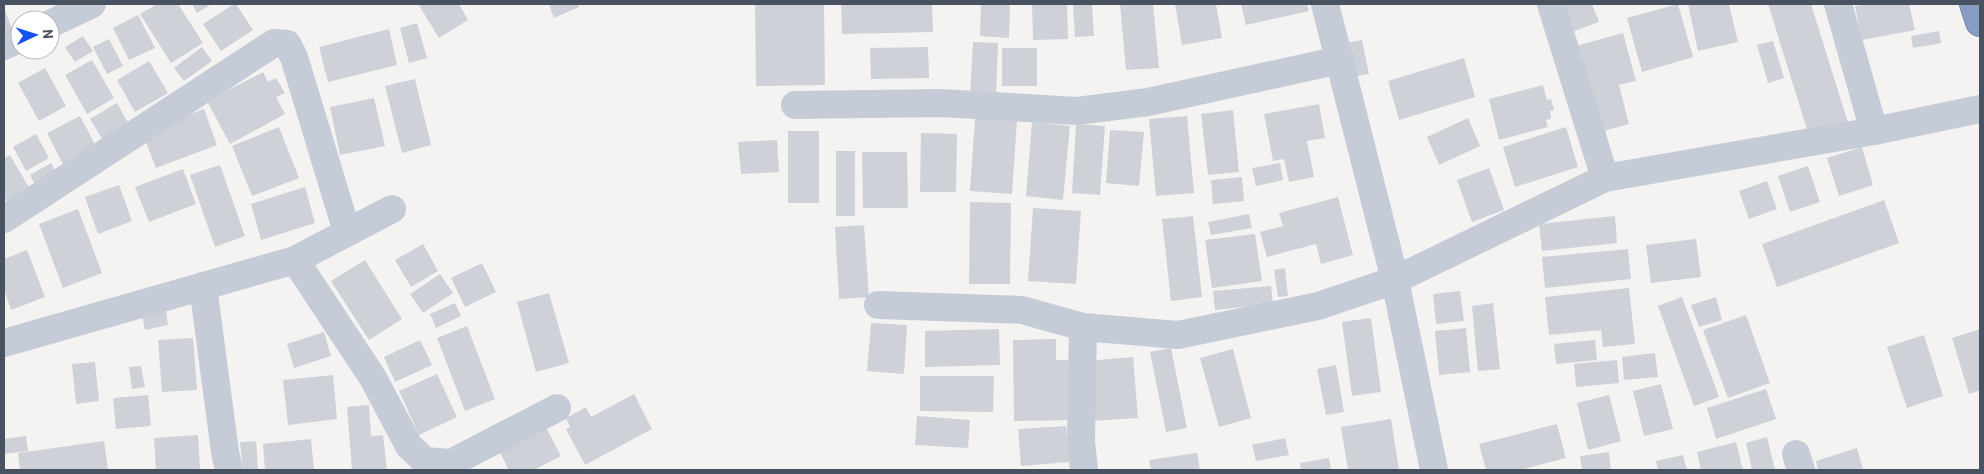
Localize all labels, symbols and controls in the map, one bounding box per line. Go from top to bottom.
north arrow [10,10,60,60]
text: N [40,29,57,39]

